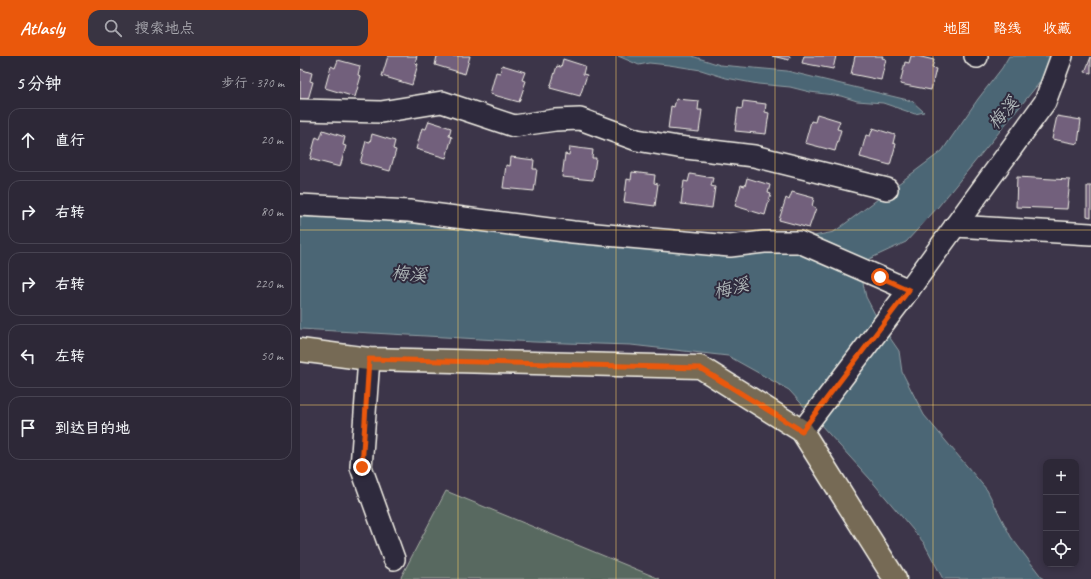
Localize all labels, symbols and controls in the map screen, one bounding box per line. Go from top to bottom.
search box [88,10,368,46]
text: Atlasly [20,16,64,40]
icon: search [102,17,124,39]
text: 搜索地点 [134,19,194,38]
text: 地图 [943,20,971,37]
text: 路线 [993,20,1021,37]
text: 收藏 [1043,20,1071,37]
text: 5 分钟 [16,73,62,94]
text: 步行 · 370 m [221,75,284,91]
water label: 梅溪 [983,91,1024,134]
icon: ahead [17,129,39,151]
text: 直行 [55,131,85,150]
text: 20 m [261,132,283,148]
icon: right [17,201,39,223]
text: 右转 [55,203,85,222]
text: 80 m [261,204,283,220]
water label: 梅溪 [390,262,429,286]
route start [871,268,889,286]
icon: right [17,273,39,295]
water label: 梅溪 [711,273,752,303]
text: 右转 [55,275,85,294]
text: 220 m [255,276,283,292]
icon: left [17,345,39,367]
text: 左转 [55,347,85,366]
text: 50 m [261,348,283,364]
icon: arrive [17,417,39,439]
text: 到达目的地 [55,419,130,438]
route end [353,458,371,476]
map controls [1043,459,1079,567]
button: + [1043,459,1079,495]
button: − [1043,495,1079,531]
button: locate [1043,531,1079,567]

